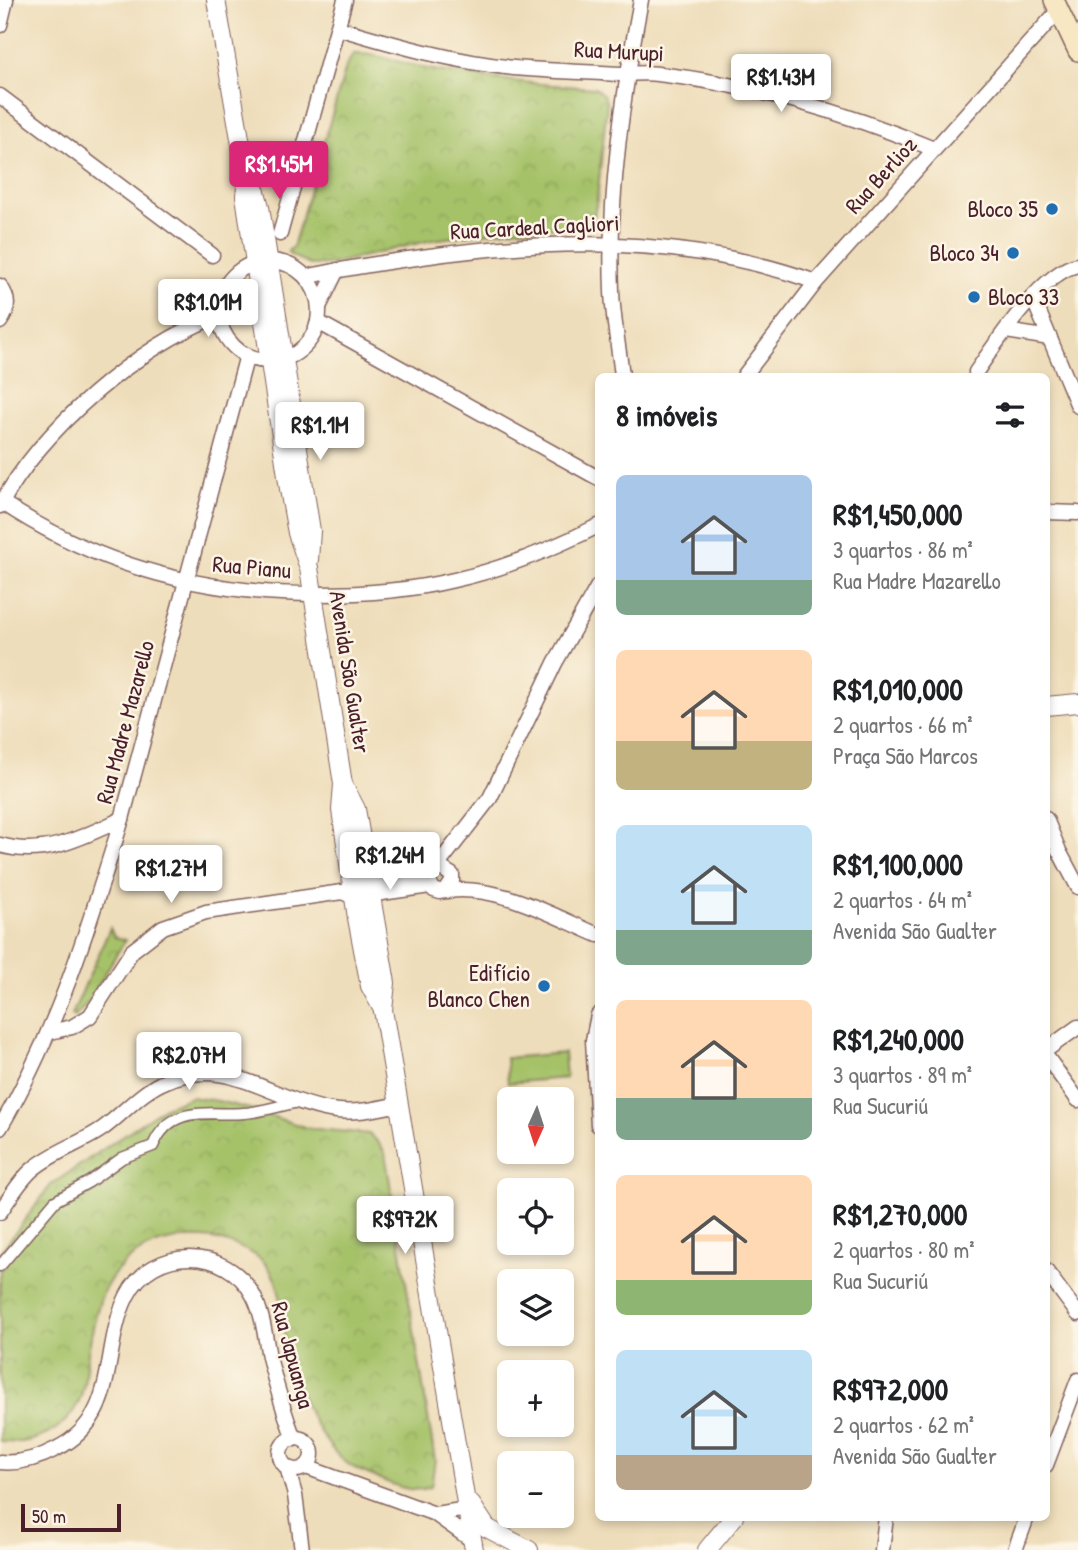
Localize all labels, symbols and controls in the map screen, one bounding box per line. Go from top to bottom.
street label: Rua Murupi [573,33,665,68]
pin: R$1.43M [716,54,846,114]
text: R$1.43M [747,61,815,92]
street label: Rua Berlioz [838,129,924,220]
pin: R$1.45M [214,142,344,201]
text: R$1.45M [245,148,313,179]
place label: Bloco 35 [967,193,1038,224]
marker: Bloco 35 [1044,201,1060,217]
street label: Rua Cardeal Cagliori [450,207,620,246]
place label: Bloco 34 [930,237,999,268]
marker: Bloco 34 [1005,245,1021,261]
pin: R$1.01M [143,280,273,339]
place label: Bloco 33 [988,281,1059,312]
text: R$1.01M [174,286,242,317]
marker: Bloco 33 [966,289,982,305]
text: 8 imóveis [616,395,717,435]
icon: filters [991,396,1029,434]
pin: R$1.1M [263,402,377,462]
text: R$1.1M [291,409,349,440]
text: R$1,450,000 [833,494,963,534]
icon: home [672,503,756,587]
text: 3 quartos · 86 m² [833,534,973,565]
street label: Rua Pianu [211,548,293,585]
text: Rua Madre Mazarello [833,565,1001,596]
street label: Avenida São Gualter [322,589,379,755]
street label: Rua Madre Mazarello [88,637,161,807]
text: R$1,010,000 [833,669,963,709]
icon: home [672,678,756,762]
text: 2 quartos · 66 m² [833,709,973,740]
text: Praça São Marcos [833,740,978,771]
pin: R$1.24M [325,832,455,892]
text: R$1.24M [356,839,424,870]
text: R$1,100,000 [833,844,963,884]
pin: R$1.27M [106,846,236,905]
text: R$1.27M [135,852,207,883]
icon: home [672,853,756,937]
text: 2 quartos · 64 m² [833,884,972,915]
text: Avenida São Gualter [833,915,997,946]
place label: Edifício Blanco Chen [428,957,530,1014]
marker: Edifício Blanco Chen [536,978,552,994]
text: R$1,240,000 [833,1019,964,1059]
icon: home [672,1028,756,1112]
pin: R$2.07M [124,1032,254,1092]
text: R$2.07M [152,1039,226,1070]
text: 3 quartos · 89 m² [833,1059,972,1090]
north arrow [497,1087,574,1164]
map controls [497,1087,574,1528]
text: Rua Sucuriú [833,1090,928,1121]
button: locate [497,1178,574,1255]
text: R$1,270,000 [833,1194,968,1234]
pin: R$972K [348,1196,462,1256]
text: R$972K [373,1203,437,1234]
icon: home [672,1203,756,1287]
text: 2 quartos · 80 m² [833,1234,974,1265]
text: Rua Sucuriú [833,1265,928,1296]
button: layers [497,1269,574,1346]
street label: Rua Japuanga [264,1298,323,1412]
button: + [497,1360,574,1437]
text: R$972,000 [833,1369,948,1409]
icon: home [672,1378,756,1462]
text: 2 quartos · 62 m² [833,1409,974,1440]
text: Avenida São Gualter [833,1440,997,1471]
button: − [497,1451,574,1528]
scale bar [21,1501,121,1533]
text: 50 m [32,1503,66,1529]

